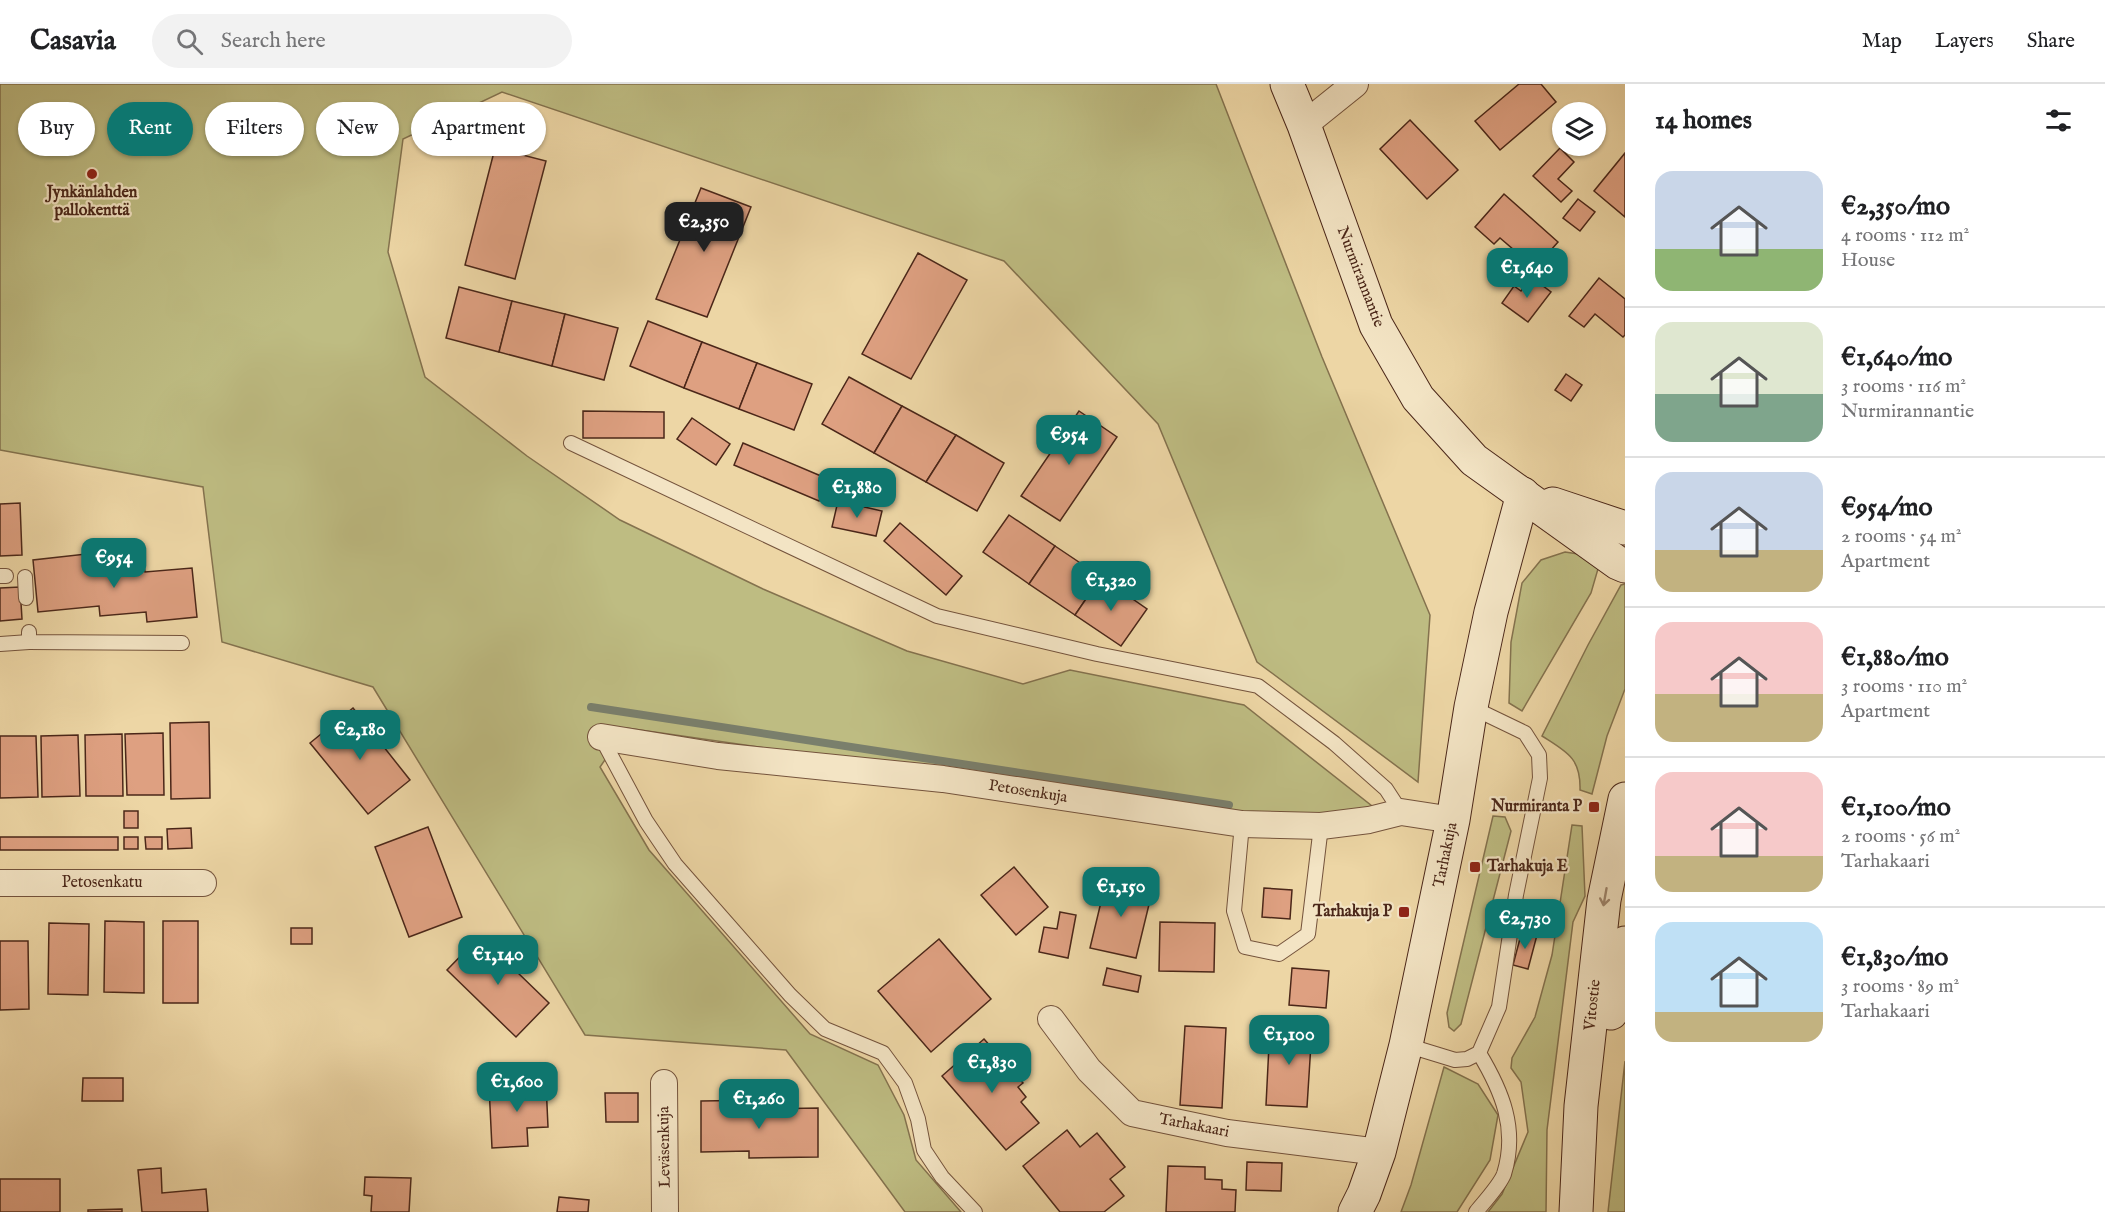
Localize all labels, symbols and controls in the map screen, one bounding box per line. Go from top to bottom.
search box [152,14,572,68]
text: Casavia [30,24,116,59]
icon: search [173,25,206,58]
text: Search here [221,27,326,55]
text: Map [1862,28,1902,55]
text: Layers [1935,28,1994,55]
text: Share [2027,28,2075,55]
chip: Buy [18,102,95,156]
chip: Rent [107,102,193,156]
chip: Filters [205,102,304,156]
chip: New [316,102,399,156]
chip: Apartment [411,102,546,156]
map controls [1552,102,1606,156]
button: layers [1552,102,1606,156]
text: 14 homes [1655,104,1752,137]
icon: filters [2042,104,2075,137]
marker: Jynkänlahden pallokenttä [85,167,99,181]
place label: Jynkänlahden pallokenttä [45,183,138,221]
text: €2,350/mo [1841,190,1950,223]
icon: home [1703,195,1775,267]
pin: €2,350 [655,202,753,253]
text: €2,350 [679,209,729,234]
text: 4 rooms · 112 m² [1841,223,1969,248]
street label: Nurmirannantie [1332,224,1388,330]
pin: €1,640 [1478,248,1576,299]
text: House [1841,248,1895,273]
text: €1,640 [1501,255,1553,280]
text: €1,640/mo [1841,341,1952,374]
icon: home [1703,346,1775,418]
text: 3 rooms · 116 m² [1841,374,1966,399]
text: Nurmirannantie [1841,399,1974,424]
pin: €954 [1033,415,1105,466]
text: €954 [1050,422,1088,447]
pin: €1,880 [808,468,906,519]
text: €1,880 [832,475,882,500]
text: €954/mo [1841,491,1933,524]
icon: home [1703,496,1775,568]
text: 2 rooms · 54 m² [1841,524,1962,549]
pin: €954 [78,538,150,589]
text: €954 [95,545,133,570]
text: Apartment [1841,549,1930,574]
pin: €1,320 [1062,561,1160,612]
text: €1,320 [1085,568,1137,593]
text: €1,880/mo [1841,641,1949,674]
icon: home [1703,646,1775,718]
text: 3 rooms · 110 m² [1841,674,1967,699]
text: Apartment [1841,699,1930,724]
pin: €2,180 [311,710,409,761]
text: €2,180 [334,717,386,742]
street label: Petosenkuja [987,776,1069,808]
text: €1,100/mo [1841,791,1951,824]
icon: home [1703,796,1775,868]
place label: Nurmiranta P [1490,797,1583,817]
marker: Nurmiranta P [1587,800,1601,814]
street label: Tarhakuja [1429,820,1463,889]
text: 2 rooms · 56 m² [1841,824,1960,849]
text: Tarhakaari [1841,849,1930,874]
place label: Tarhakuja E [1486,857,1568,877]
marker: Tarhakuja E [1468,860,1482,874]
pin: €1,150 [1072,867,1170,918]
street label: Petosenkatu [61,873,143,893]
text: €1,150 [1097,874,1145,899]
one-way arrow [1599,887,1610,907]
pin: €2,730 [1476,899,1574,950]
place label: Tarhakuja P [1312,902,1393,922]
marker: Tarhakuja P [1397,905,1411,919]
text: €2,730 [1499,906,1551,931]
pin: €1,140 [449,935,547,986]
text: €1,830/mo [1841,941,1948,974]
text: €1,140 [472,942,524,967]
icon: home [1703,946,1775,1018]
text: 3 rooms · 89 m² [1841,974,1959,999]
street label: Vitostie [1580,978,1606,1033]
text: Tarhakaari [1841,999,1930,1024]
pin: €1,100 [1240,1015,1338,1066]
text: €1,100 [1263,1022,1315,1047]
pin: €1,830 [943,1043,1041,1094]
text: €1,830 [967,1050,1017,1075]
pin: €1,600 [468,1062,566,1113]
text: €1,600 [491,1069,543,1094]
pin: €1,260 [710,1079,808,1130]
text: €1,260 [733,1086,785,1111]
street label: Leväsenkuja [654,1106,676,1188]
street label: Tarhakaari [1157,1109,1231,1143]

